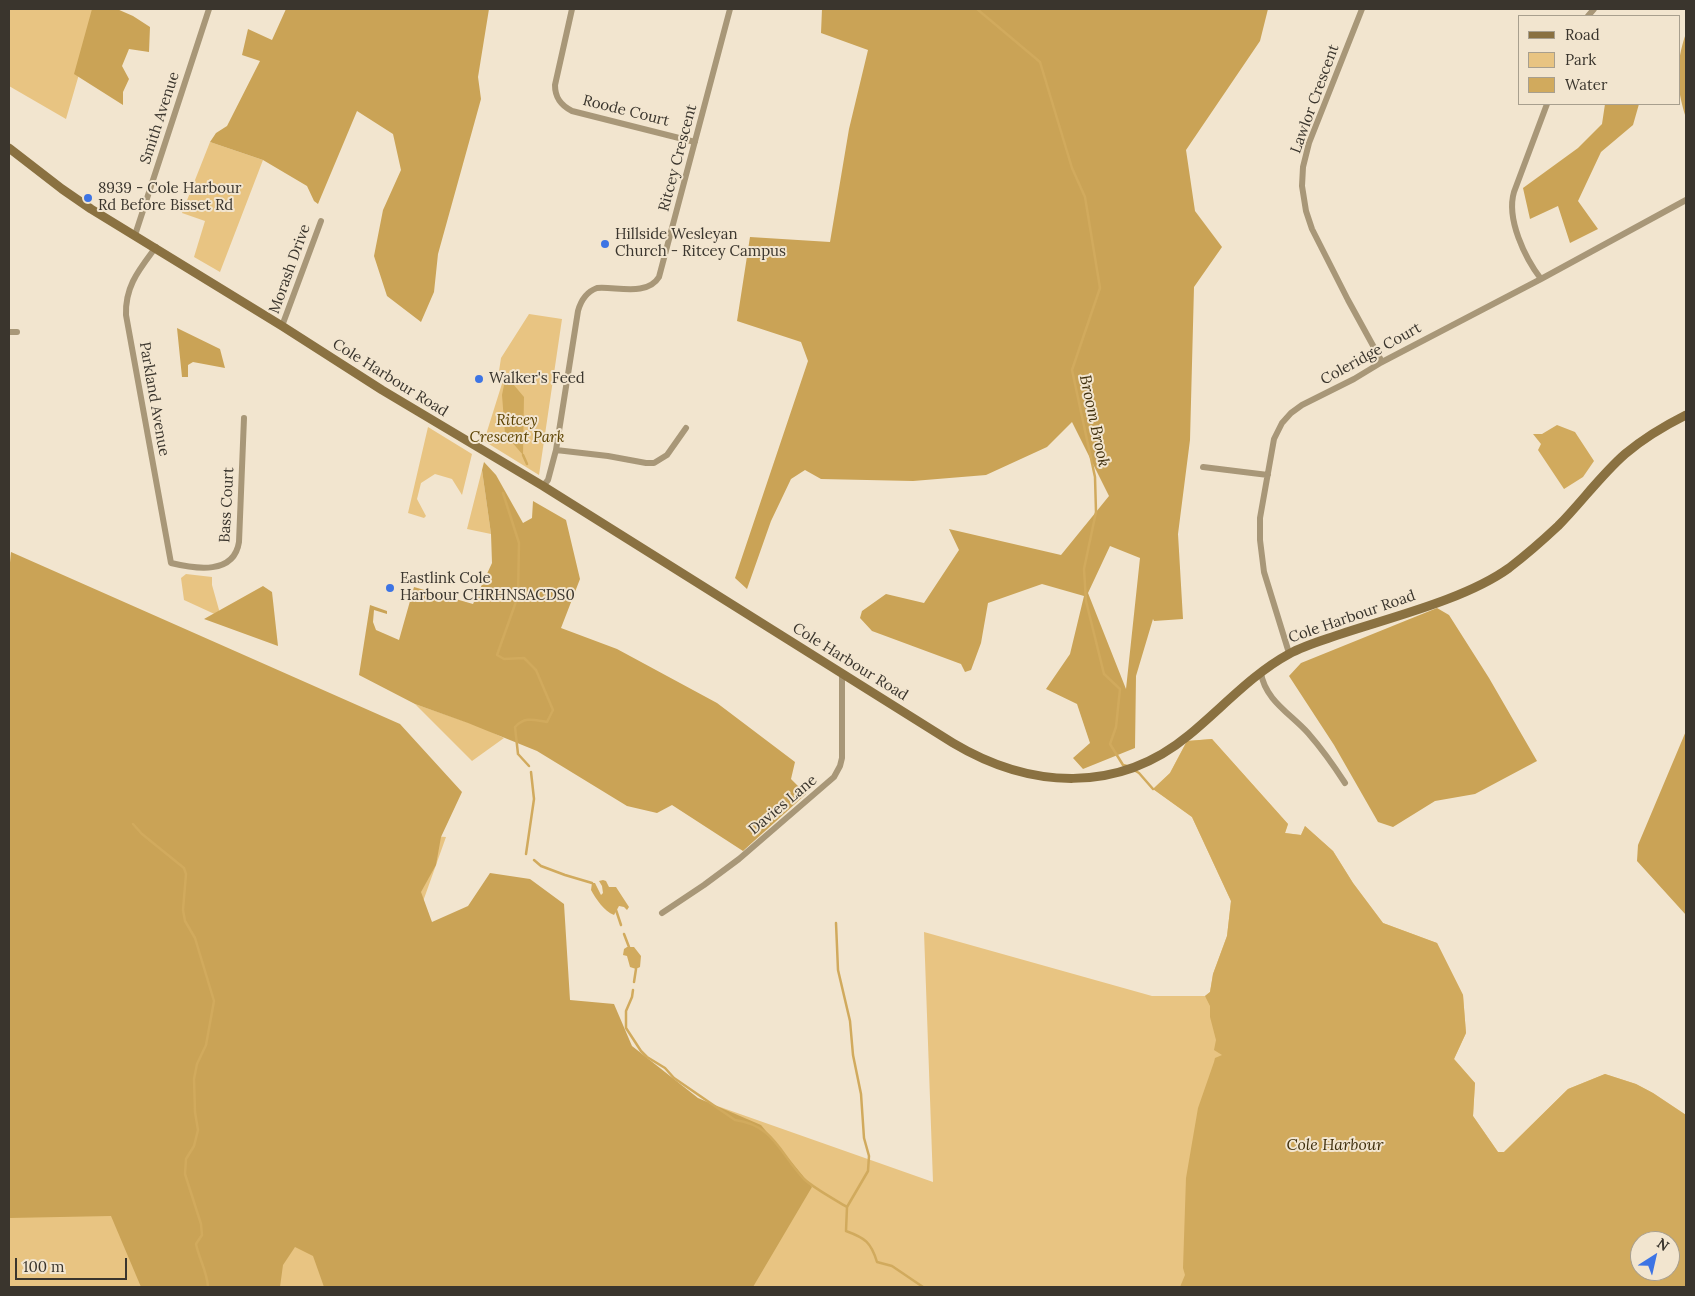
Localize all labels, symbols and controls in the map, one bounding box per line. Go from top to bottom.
legend [1518,15,1680,105]
text: Road [1565,25,1600,44]
street label: Lawlor Crescent [1287,42,1343,156]
text: Park [1565,50,1596,69]
street label: Smith Avenue [137,70,183,166]
text: Water [1565,75,1607,94]
street label: Roode Court [581,92,671,130]
street label: Ritcey Crescent [655,102,701,214]
place label: 8939 - Cole Harbour Rd Before Bisset Rd [98,180,241,215]
marker: 8939 - Cole Harbour Rd Before Bisset Rd [82,192,94,204]
street label: Morash Drive [265,222,315,316]
place label: Hillside Wesleyan Church - Ritcey Campus [615,226,786,261]
marker: Hillside Wesleyan Church - Ritcey Campus [599,238,611,250]
street label: Coleridge Court [1318,319,1424,389]
street label: Cole Harbour Road [329,335,451,421]
street label: Parkland Avenue [135,340,173,458]
place label: Walker's Feed [489,370,585,388]
marker: Walker's Feed [473,373,485,385]
water label: Broom Brook [1075,373,1113,469]
park label: Ritcey Crescent Park [470,412,564,447]
street label: Bass Court [216,467,238,543]
place label: Eastlink Cole Harbour CHRHNSACDS0 [400,570,575,605]
marker: Eastlink Cole Harbour CHRHNSACDS0 [384,582,396,594]
street label: Cole Harbour Road [1286,587,1418,647]
street label: Cole Harbour Road [789,619,911,705]
street label: Davies Lane [745,771,821,839]
water label: Cole Harbour [1286,1135,1384,1155]
north arrow [1630,1231,1680,1281]
text: N [1653,1234,1673,1255]
scale bar [18,1248,130,1280]
text: 100 m [23,1257,64,1276]

